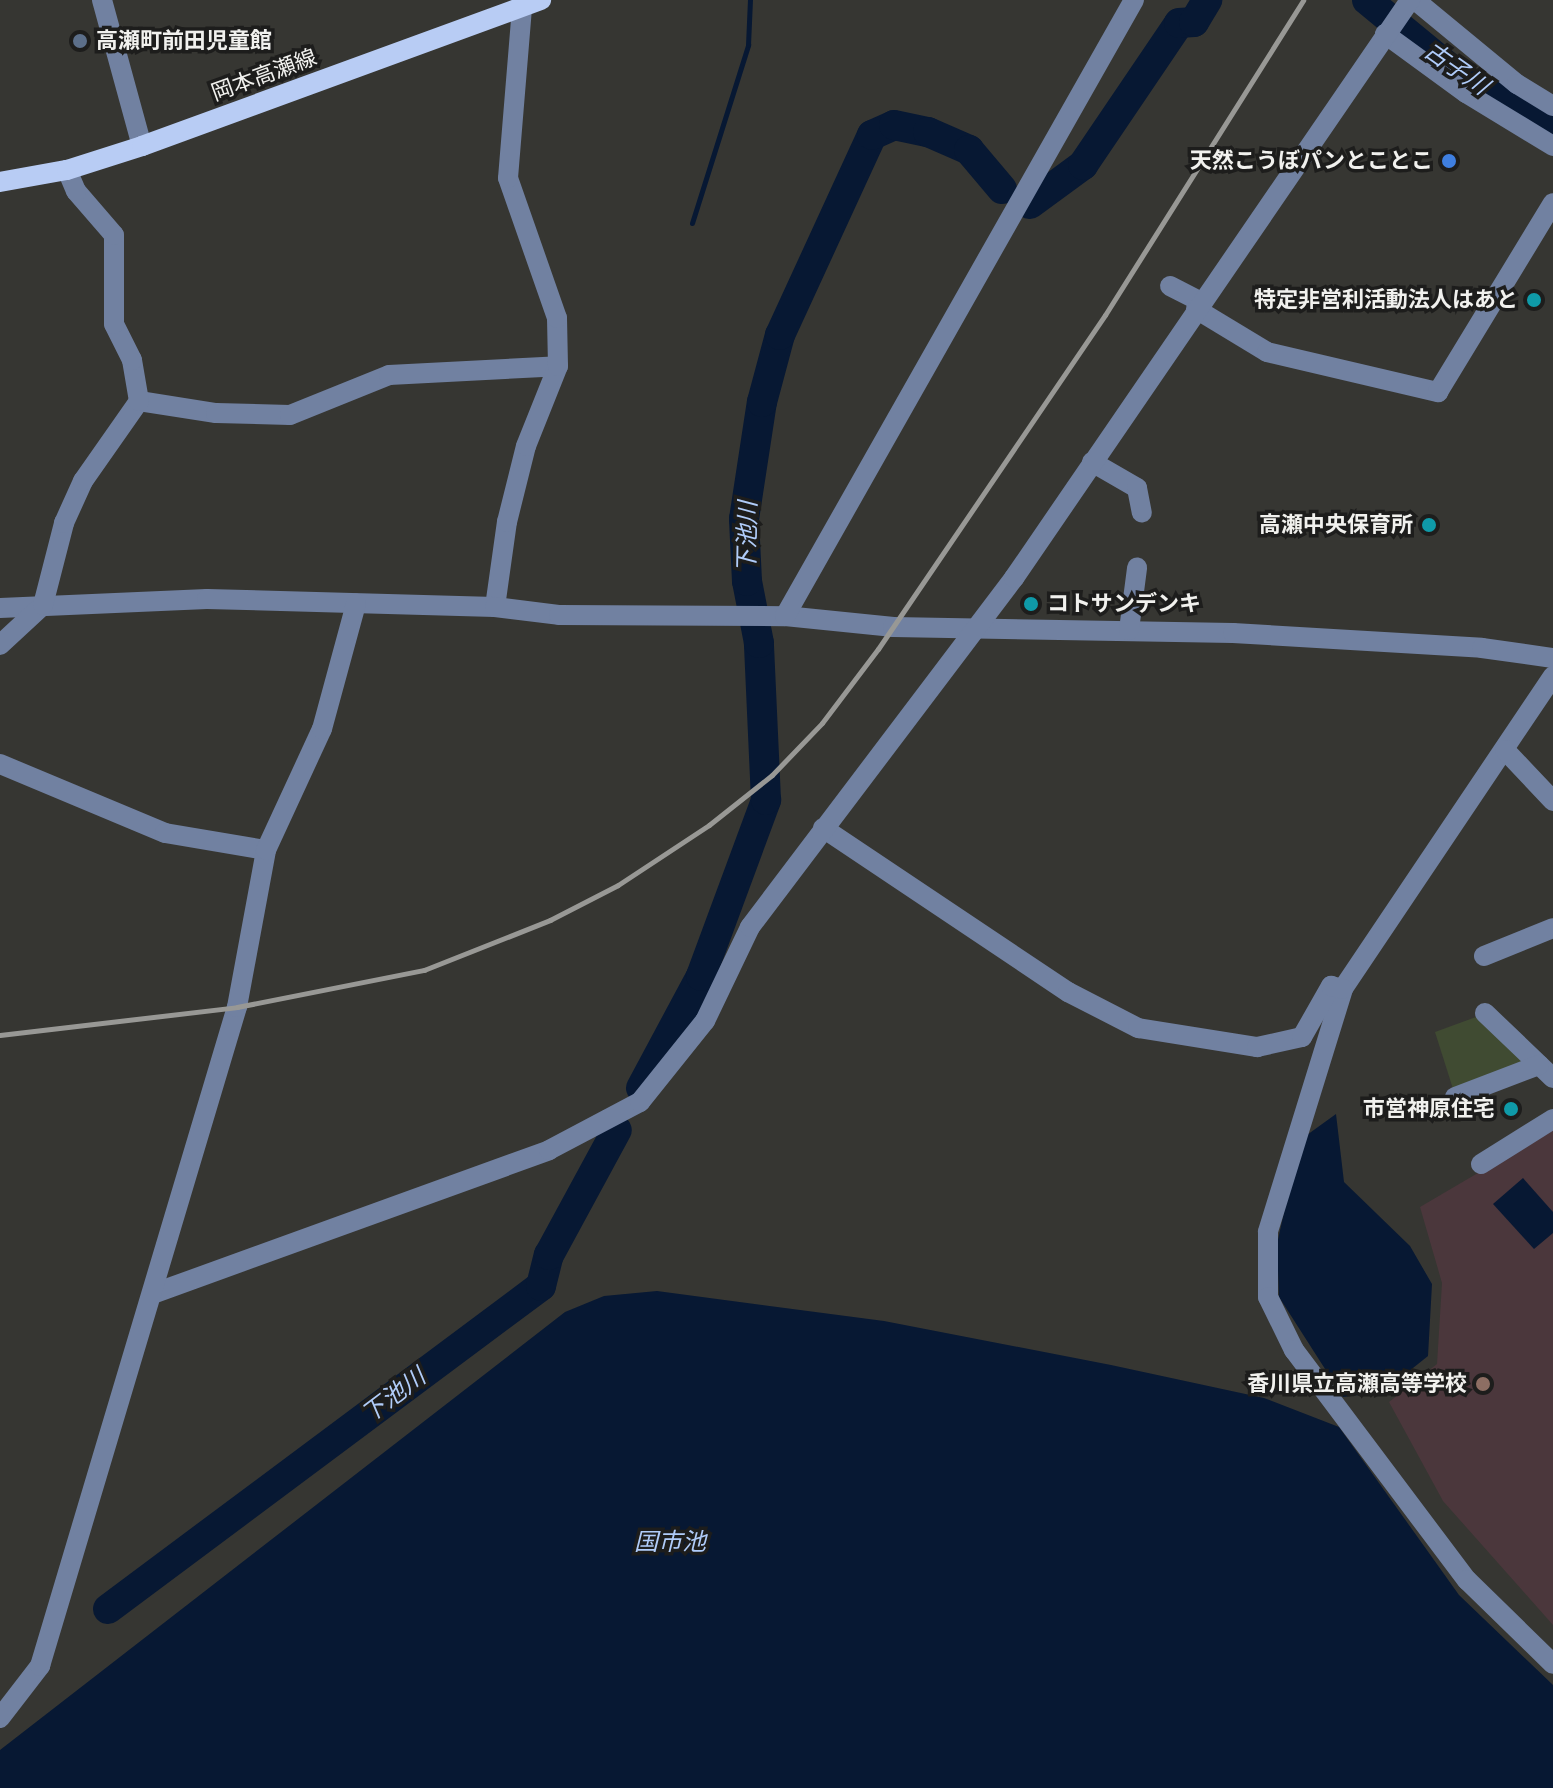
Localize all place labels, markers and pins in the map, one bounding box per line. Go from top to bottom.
place label: 高瀬町前田児童館 [96,28,272,54]
marker: 高瀬町前田児童館 [71,32,89,50]
place label: 天然こうぼパンとことこ [1191,148,1433,174]
marker: 天然こうぼパンとことこ [1440,152,1458,170]
place label: 特定非営利活動法人はあと [1254,287,1518,313]
marker: 特定非営利活動法人はあと [1525,291,1543,309]
place label: 高瀬中央保育所 [1259,512,1413,538]
marker: 高瀬中央保育所 [1420,516,1438,534]
place label: コトサンデンキ [1047,591,1201,617]
marker: コトサンデンキ [1022,595,1040,613]
place label: 市営神原住宅 [1363,1096,1495,1122]
marker: 市営神原住宅 [1502,1100,1520,1118]
place label: 香川県立高瀬高等学校 [1247,1371,1467,1397]
marker: 香川県立高瀬高等学校 [1474,1375,1492,1393]

